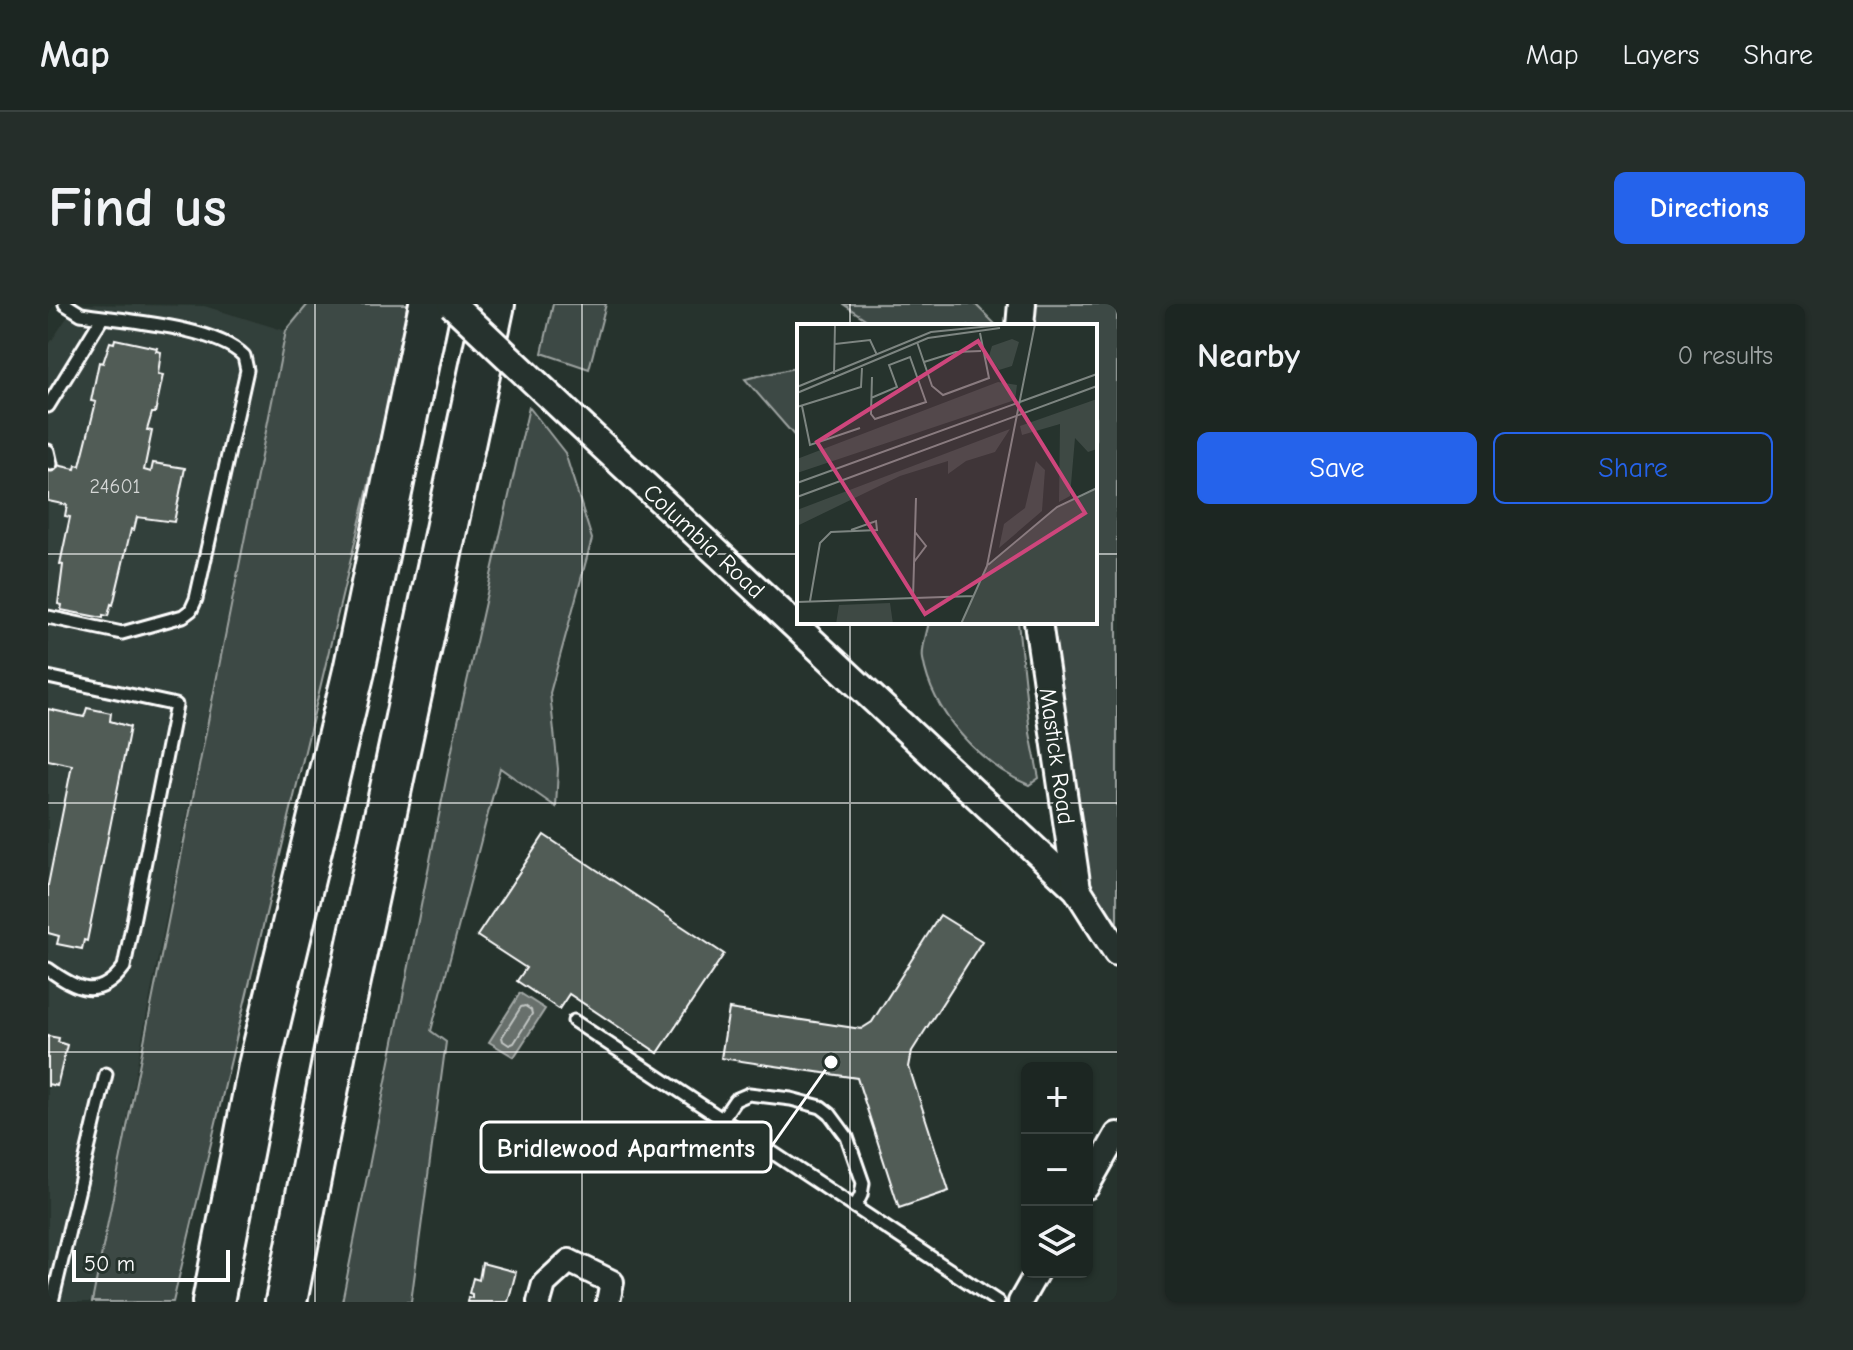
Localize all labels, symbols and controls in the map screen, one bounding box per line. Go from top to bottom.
text: Map [40,33,110,77]
text: Map [1526,39,1579,71]
text: Layers [1623,39,1699,71]
text: Share [1743,39,1813,71]
button: Directions [1614,172,1805,244]
text: Find us [48,176,227,240]
inset map [797,324,1097,624]
text: Nearby [1197,336,1300,376]
text: 0 results [1678,341,1773,371]
button: Save [1197,432,1477,504]
button: Share [1493,432,1773,504]
house number: 24601 [90,475,140,498]
street label: Columbia Road [638,478,770,604]
street label: Mastick Road [1034,686,1080,826]
map controls [1021,1062,1093,1278]
button: + [1021,1062,1093,1134]
callout: Bridlewood Apartments [481,1122,771,1172]
text: Bridlewood Apartments [497,1134,755,1164]
button: − [1021,1134,1093,1206]
button: layers [1021,1206,1093,1278]
scale bar [72,1246,230,1282]
text: 50 m [84,1251,135,1277]

